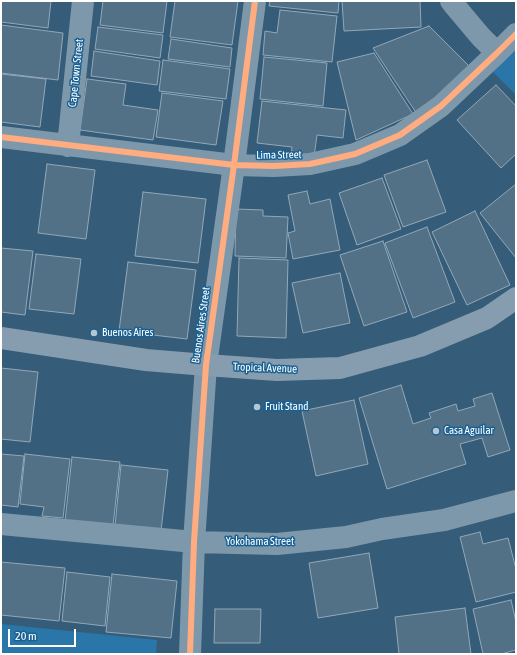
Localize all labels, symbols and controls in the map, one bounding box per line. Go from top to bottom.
street label: Cape Town Street [66,38,86,108]
street label: Lima Street [256,148,302,162]
street label: Buenos Aires Street [189,286,213,364]
place label: Buenos Aires [102,326,153,340]
marker: Buenos Aires [89,328,99,338]
street label: Tropical Avenue [233,360,297,376]
place label: Fruit Stand [265,400,308,414]
marker: Fruit Stand [252,402,262,412]
place label: Casa Aguilar [444,424,494,438]
marker: Casa Aguilar [431,426,441,436]
street label: Yokohama Street [226,535,294,549]
scale bar [10,621,78,647]
text: 20 m [15,629,37,643]

